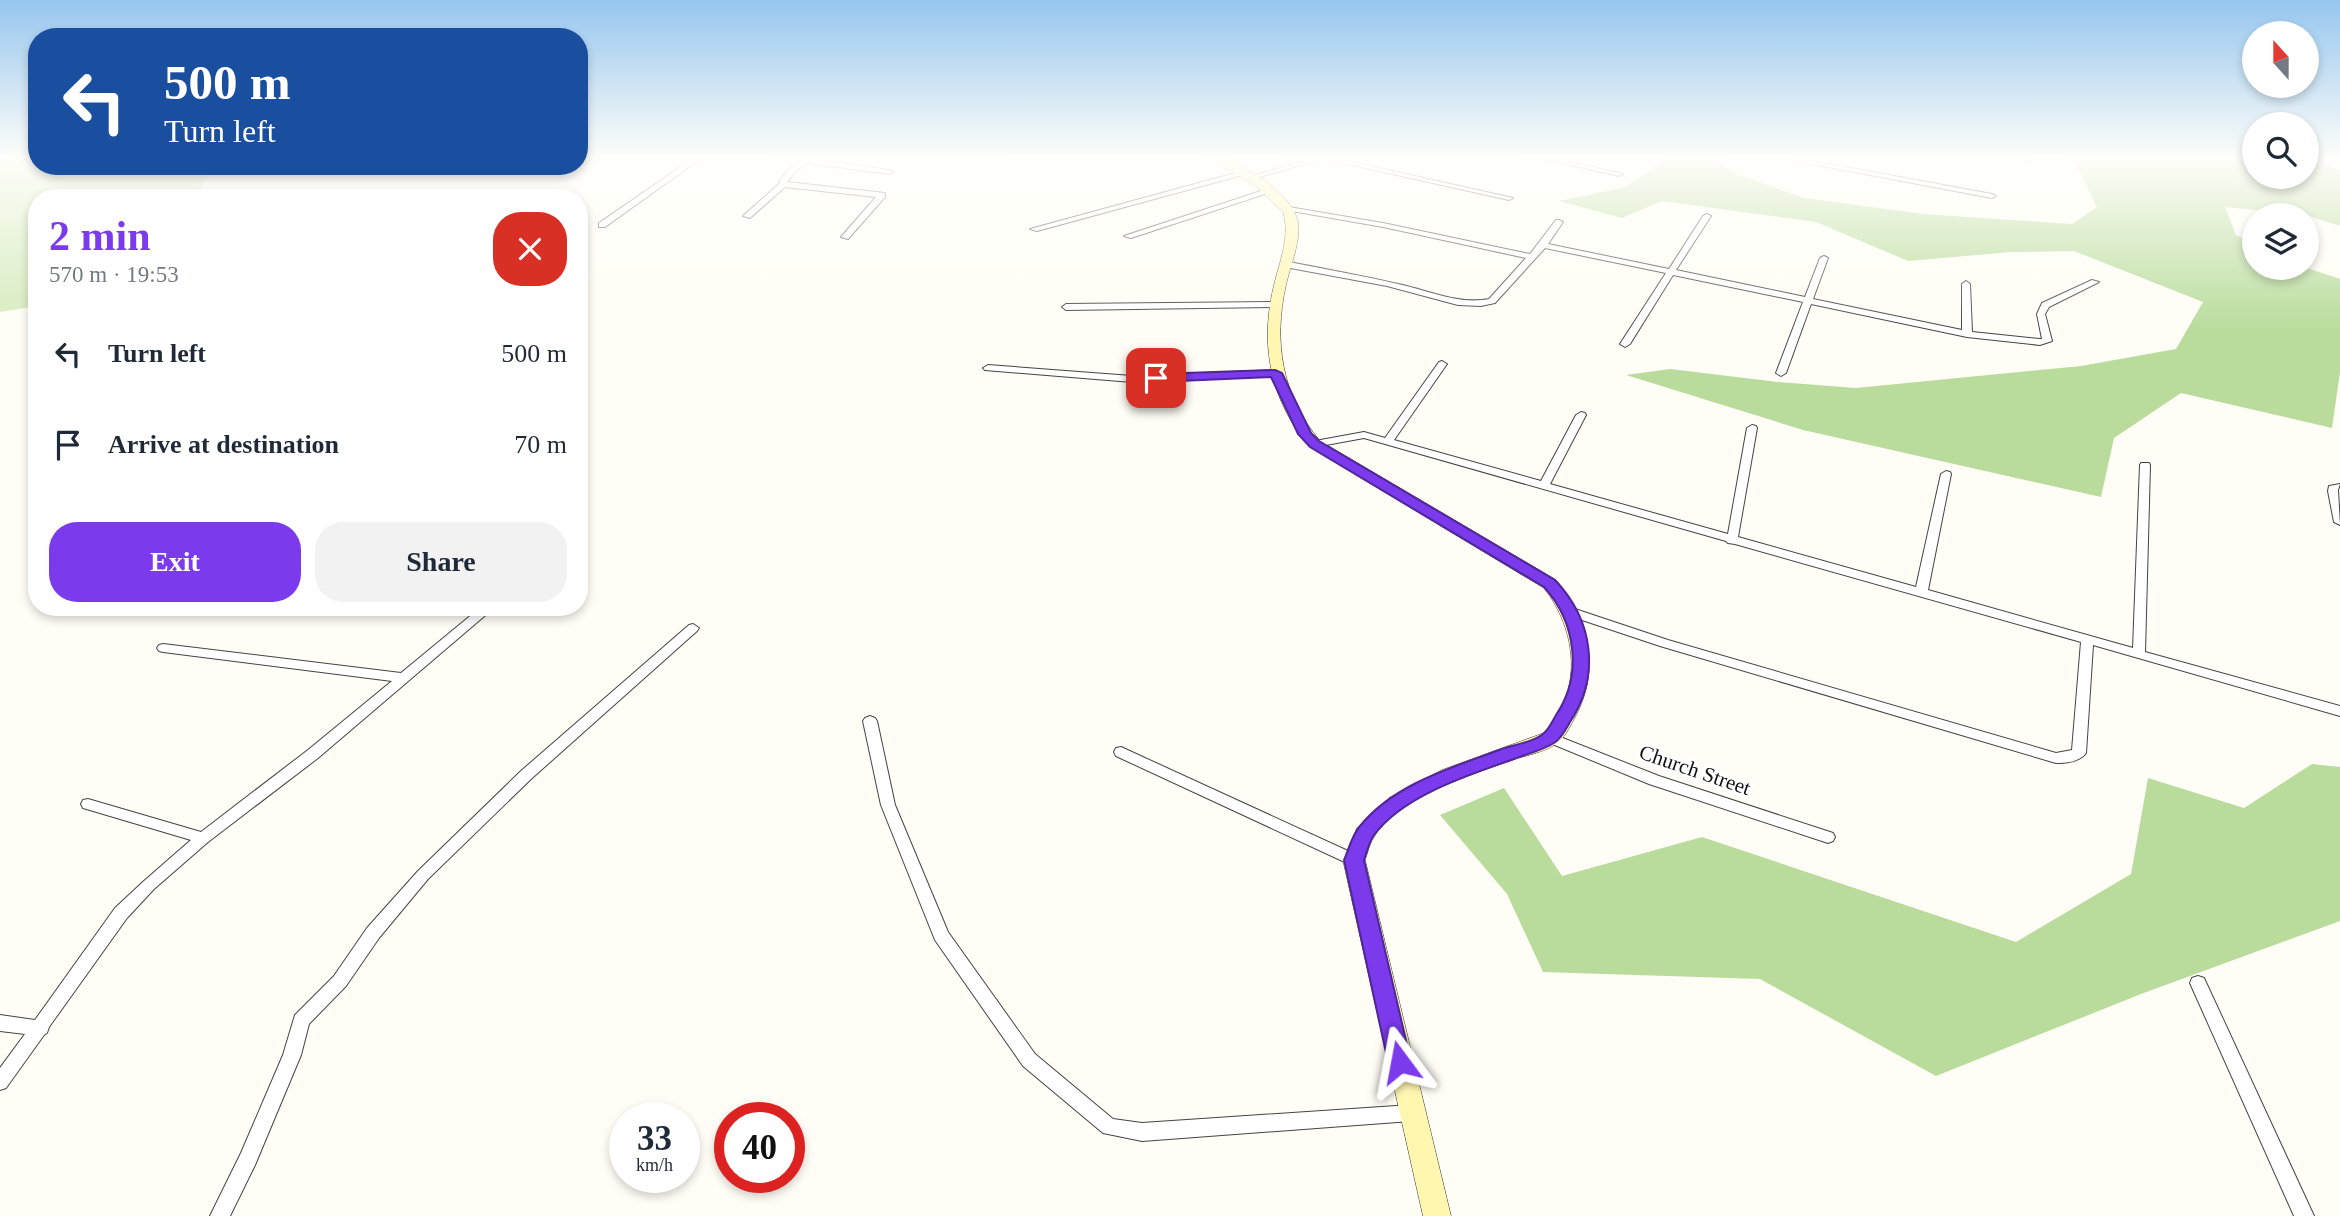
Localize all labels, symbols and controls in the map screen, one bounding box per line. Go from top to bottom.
north arrow [2242,21,2319,98]
map controls [2242,21,2319,280]
text: 500 m [164,55,291,110]
icon: left [49,56,140,147]
button: search [2242,112,2319,189]
text: Turn left [164,113,276,149]
button: layers [2242,203,2319,280]
button: close [493,212,567,286]
text: 2 min [49,213,151,259]
text: 570 m · 19:53 [49,262,179,287]
icon: left [49,335,87,373]
text: Turn left [108,339,206,368]
text: 500 m [501,339,567,368]
pin [1126,348,1186,408]
icon: arrive [1137,359,1175,397]
icon: arrive [49,426,87,464]
text: Arrive at destination [108,430,339,459]
text: 70 m [514,430,567,459]
button: Exit [49,522,301,602]
button: Share [315,522,567,602]
street label: Church Street [1636,740,1754,800]
position arrow [1363,1025,1437,1099]
speed limit sign: 40 [714,1102,805,1193]
text: 33 [637,1119,672,1158]
text: km/h [636,1155,673,1175]

